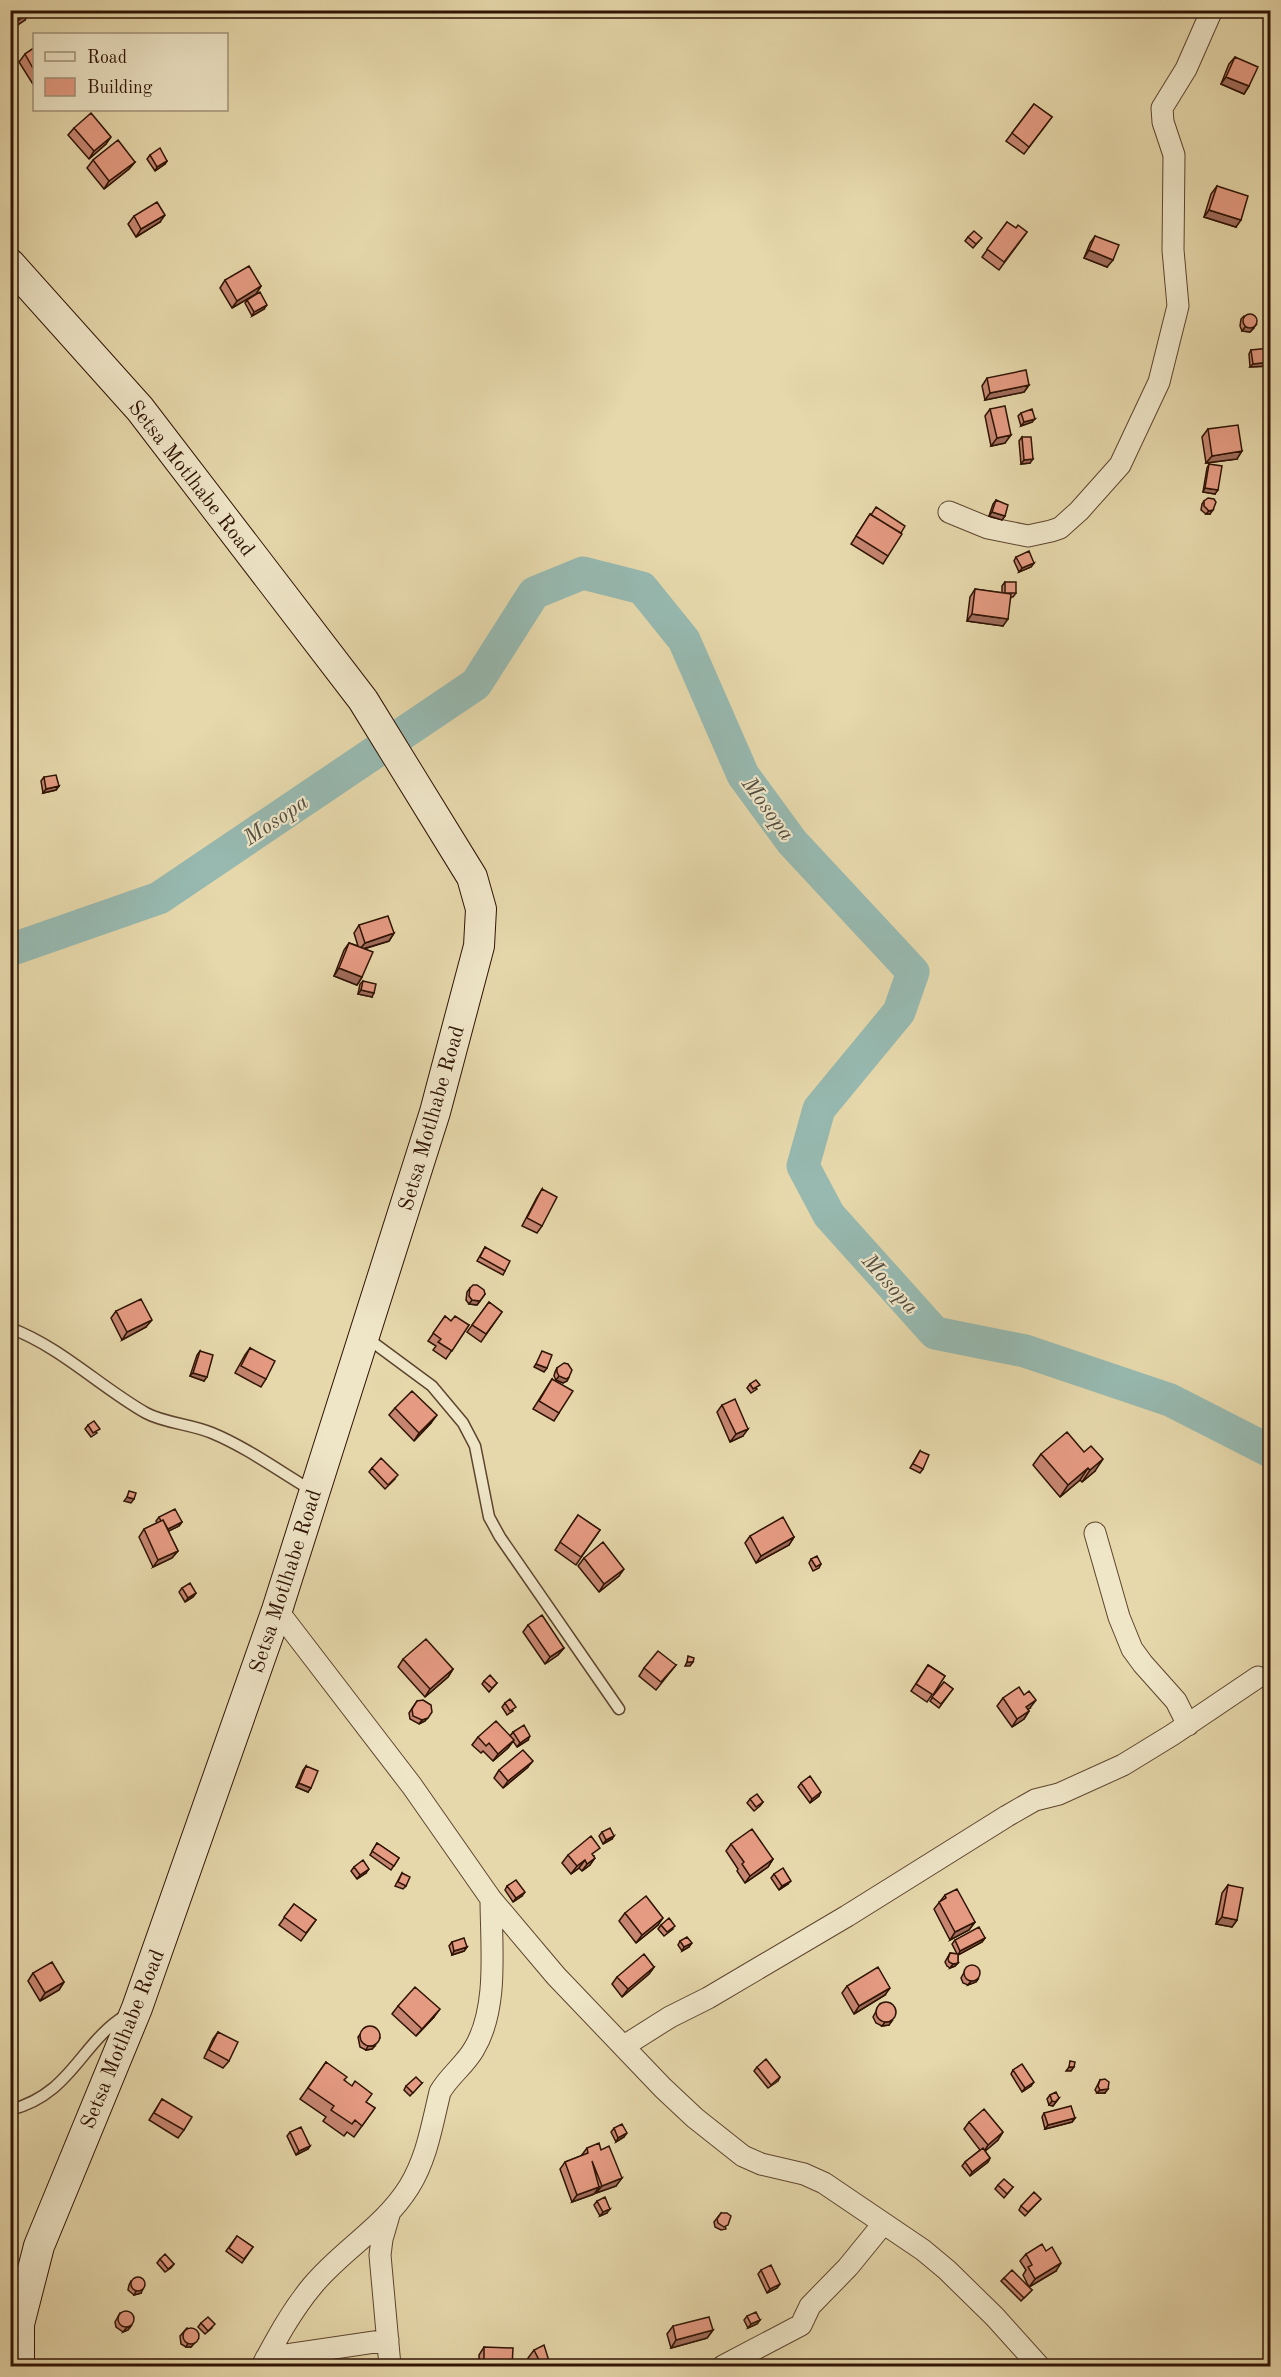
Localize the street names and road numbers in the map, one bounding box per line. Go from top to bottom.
street label: Setsa Motlhabe Road [124,397,258,561]
street label: Setsa Motlhabe Road [396,1024,469,1213]
street label: Setsa Motlhabe Road [247,1487,326,1676]
street label: Setsa Motlhabe Road [78,1947,169,2132]

